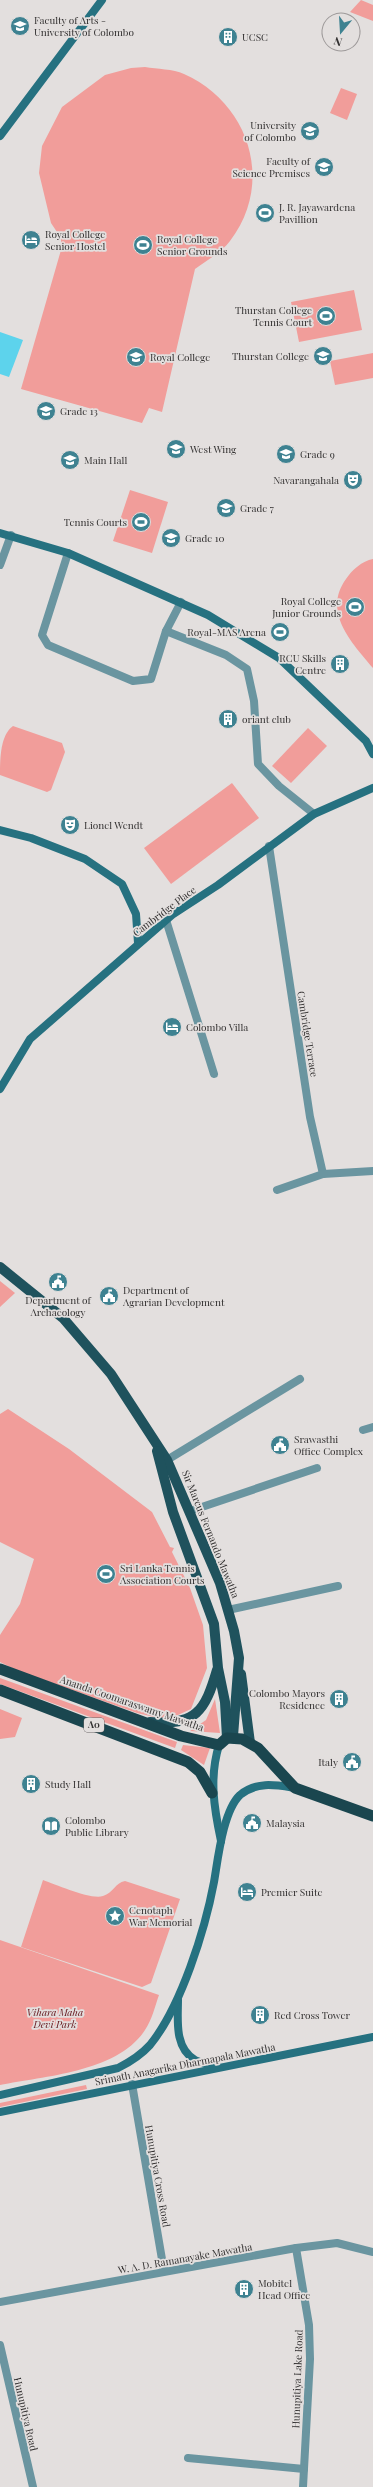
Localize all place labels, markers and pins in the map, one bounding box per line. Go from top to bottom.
place label: Faculty of Arts - University of Colombo [34,13,134,39]
school or university icon: Faculty of Arts - University of Colombo [9,15,31,37]
building icon: UCSC [217,26,239,48]
place label: UCSC [242,30,268,44]
place label: University of Colombo [244,118,297,144]
school or university icon: University of Colombo [299,120,321,142]
place label: Faculty of Science Premises [232,154,311,180]
school or university icon: Faculty of Science Premises [313,156,335,178]
place label: J. R. Jayawardena Pavillion [278,200,355,226]
sports icon: J. R. Jayawardena Pavillion [254,202,276,224]
place label: Royal College Senior Hostel [45,227,106,253]
hotel icon: Royal College Senior Hostel [20,229,42,251]
place label: Royal College Senior Grounds [157,232,227,258]
sports icon: Royal College Senior Grounds [132,234,154,256]
place label: Thurstan College Tennis Court [235,303,312,329]
sports icon: Thurstan College Tennis Court [315,305,337,327]
school or university icon: Thurstan College [312,345,334,367]
school or university icon: Royal College [125,346,147,368]
place label: Thurstan College [232,349,309,363]
place label: Royal College [150,350,210,364]
school or university icon: Grade 13 [35,400,57,422]
place label: Grade 13 [60,404,98,418]
school or university icon: West Wing [165,438,187,460]
place label: West Wing [189,442,237,456]
school or university icon: Grade 9 [275,443,297,465]
place label: Grade 9 [300,447,335,461]
school or university icon: Main Hall [59,449,81,471]
place label: Main Hall [84,453,127,467]
theatre icon: Navarangahala [342,469,364,491]
place label: Navarangahala [273,473,339,487]
school or university icon: Grade 7 [215,497,237,519]
place label: Grade 7 [240,501,274,515]
sports icon: Tennis Courts [130,511,152,533]
place label: Tennis Courts [64,515,127,529]
school or university icon: Grade 10 [160,527,182,549]
place label: Grade 10 [185,531,225,545]
place label: Royal College Junior Grounds [271,594,341,620]
sports icon: Royal College Junior Grounds [344,596,366,618]
sports icon: Royal-MAS Arena [269,621,291,643]
place label: Royal-MAS Arena [187,625,266,639]
place label: RCU Skills Centre [279,651,326,677]
building icon: RCU Skills Centre [329,653,351,675]
building icon: oriant club [217,708,239,730]
place label: oriant club [242,712,291,726]
theatre icon: Lionel Wendt [59,814,81,836]
place label: Lionel Wendt [84,818,144,832]
hotel icon: Colombo Villa [161,1016,183,1038]
place label: Colombo Villa [186,1020,248,1034]
public building icon: Department of Archaeology [47,1271,69,1293]
place label: Department of Agrarian Development [122,1283,225,1309]
public building icon: Department of Agrarian Development [98,1285,120,1307]
place label: Department of Archaeology [25,1293,91,1319]
place label: Srawasthi Office Complex [294,1432,364,1458]
public building icon: Srawasthi Office Complex [269,1434,291,1456]
place label: Sri Lanka Tennis Association Courts [119,1561,205,1587]
sports icon: Sri Lanka Tennis Association Courts [95,1563,117,1585]
place label: Colombo Mayors Residence [249,1686,325,1712]
building icon: Colombo Mayors Residence [328,1688,350,1710]
public building icon: Italy [341,1751,363,1773]
place label: Italy [318,1755,338,1769]
building icon: Study Hall [20,1773,42,1795]
place label: Study Hall [45,1777,91,1791]
public building icon: Malaysia [241,1812,263,1834]
place label: Colombo Public Library [65,1813,129,1839]
library icon: Colombo Public Library [40,1815,62,1837]
place label: Malaysia [266,1816,305,1830]
hotel icon: Premier Suite [236,1881,258,1903]
place label: Premier Suite [261,1885,323,1899]
place label: Cenotaph War Memorial [128,1903,193,1929]
place icon: Cenotaph War Memorial [104,1905,126,1927]
building icon: Red Cross Tower [249,2004,271,2026]
place label: Red Cross Tower [274,2008,350,2022]
place label: Mobitel Head Office [258,2276,310,2302]
building icon: Mobitel Head Office [233,2278,255,2300]

